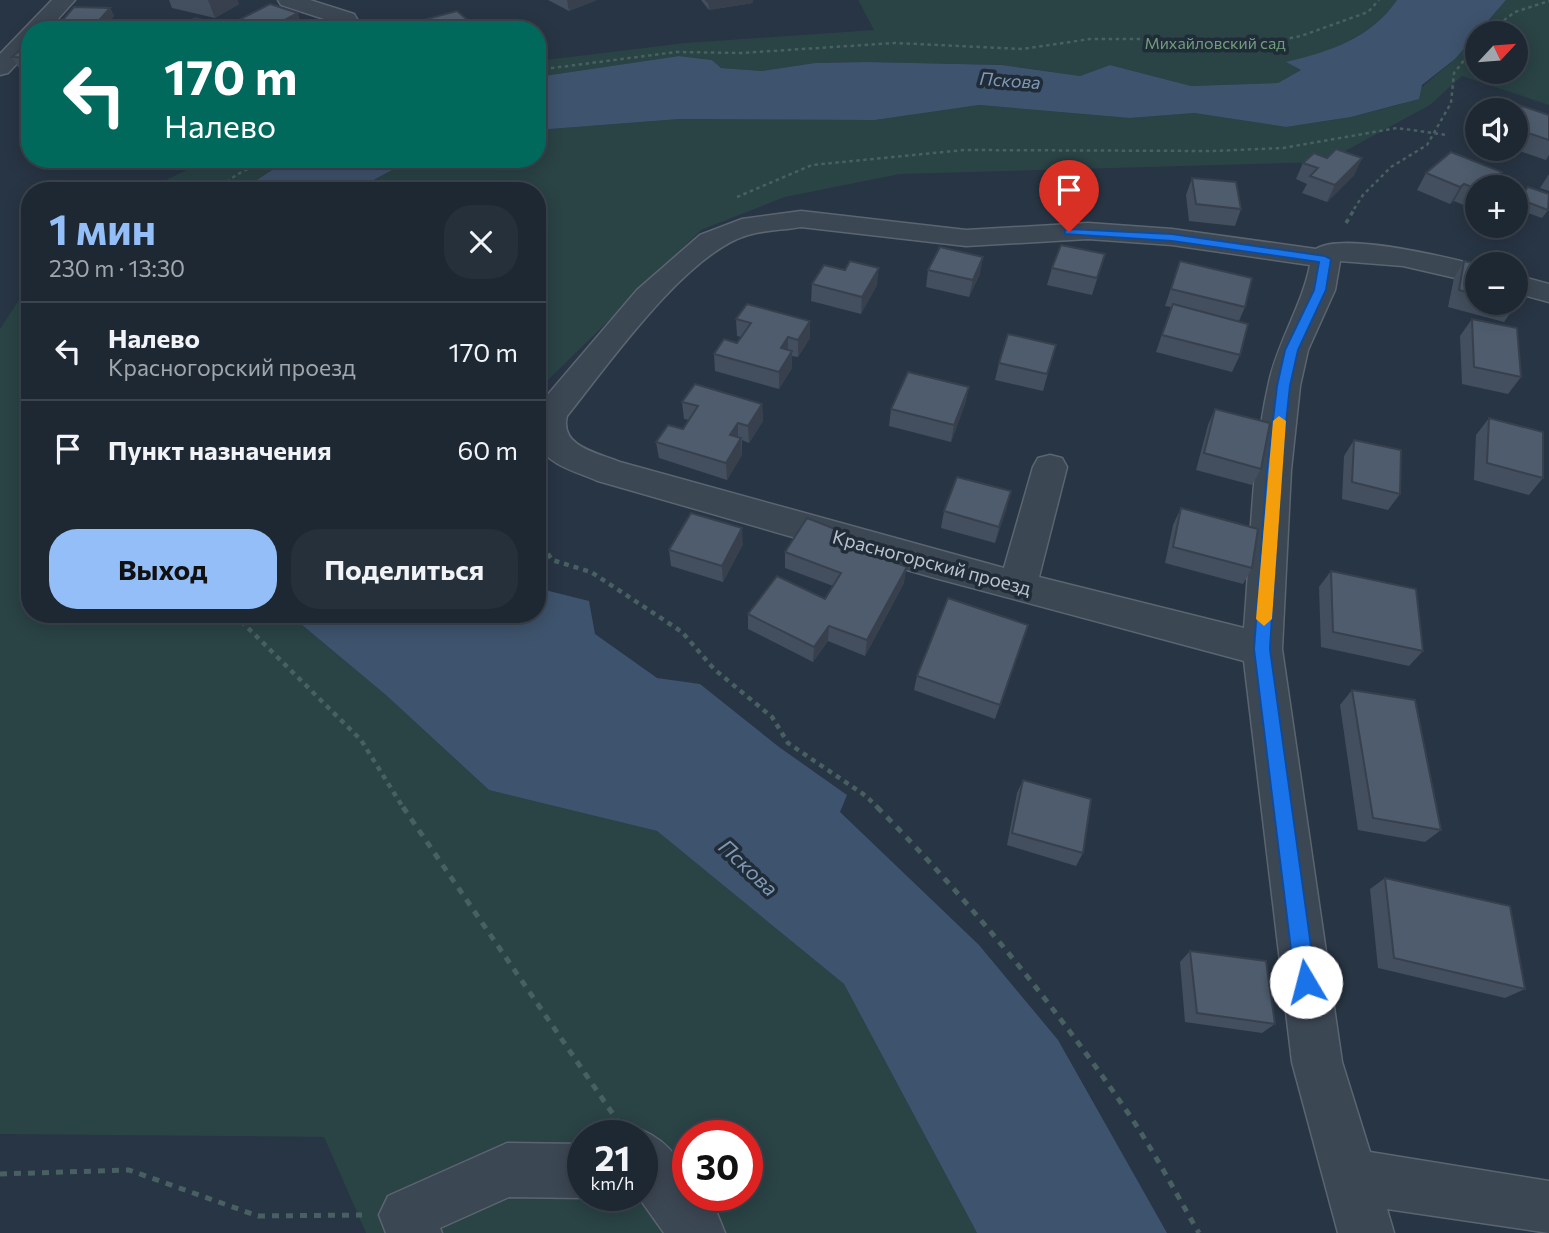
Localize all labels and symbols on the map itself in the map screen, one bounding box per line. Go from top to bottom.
north arrow [1465,21,1528,84]
park label: Михайловский сад [1144,33,1286,52]
water label: Пскова [979,67,1041,93]
pin [1039,160,1099,232]
street label: Красногорский проезд [830,524,1034,600]
water label: Пскова [714,834,784,901]
position arrow [1269,945,1343,1019]
speed limit sign: 30 [672,1120,763,1211]

